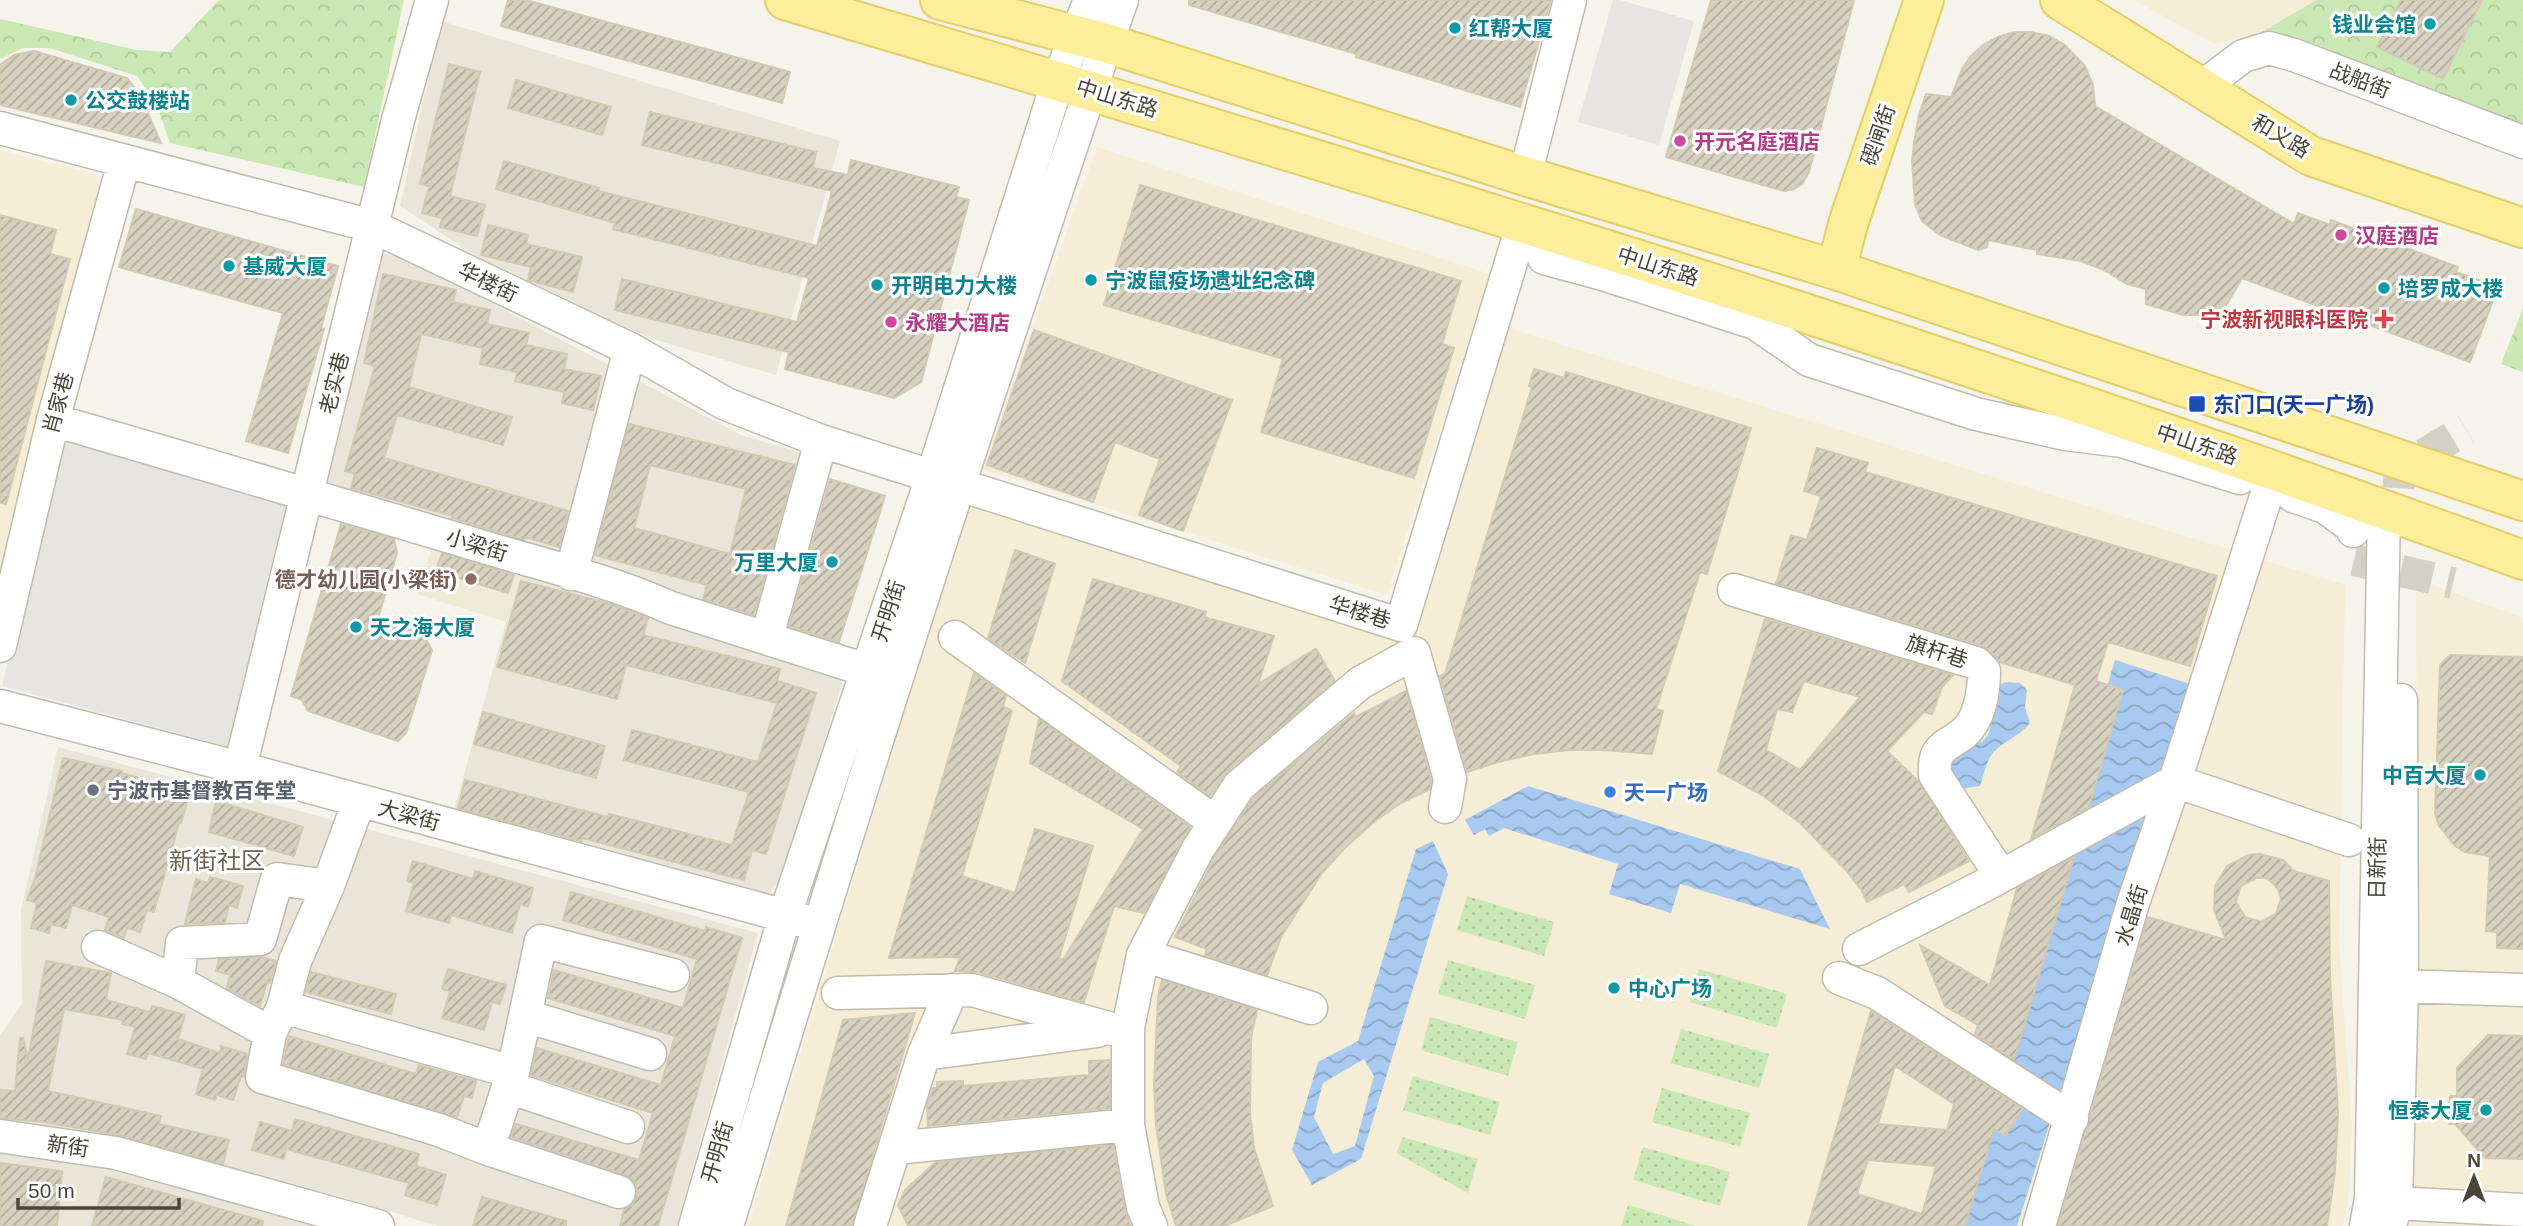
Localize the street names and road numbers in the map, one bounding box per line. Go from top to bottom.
street label: 战船街 [2326,58,2394,102]
street label: 中山东路 [1073,75,1161,121]
street label: 碶闸街 [1857,101,1899,169]
street label: 和义路 [2248,110,2314,162]
street label: 中山东路 [1615,242,1701,290]
street label: 华楼街 [455,258,521,306]
street label: 老实巷 [315,350,353,416]
street label: 肖家巷 [39,370,77,436]
street label: 中山东路 [2154,419,2240,469]
street label: 小梁街 [444,525,510,565]
street label: 开明街 [867,577,909,645]
street label: 华楼巷 [1327,592,1393,632]
street label: 旗杆巷 [1903,630,1971,672]
street label: 大梁街 [376,796,442,834]
street label: 日新街 [2365,836,2389,900]
street label: 水晶街 [2111,882,2151,948]
street label: 开明街 [697,1119,737,1185]
street label: 新街 [46,1132,90,1160]

